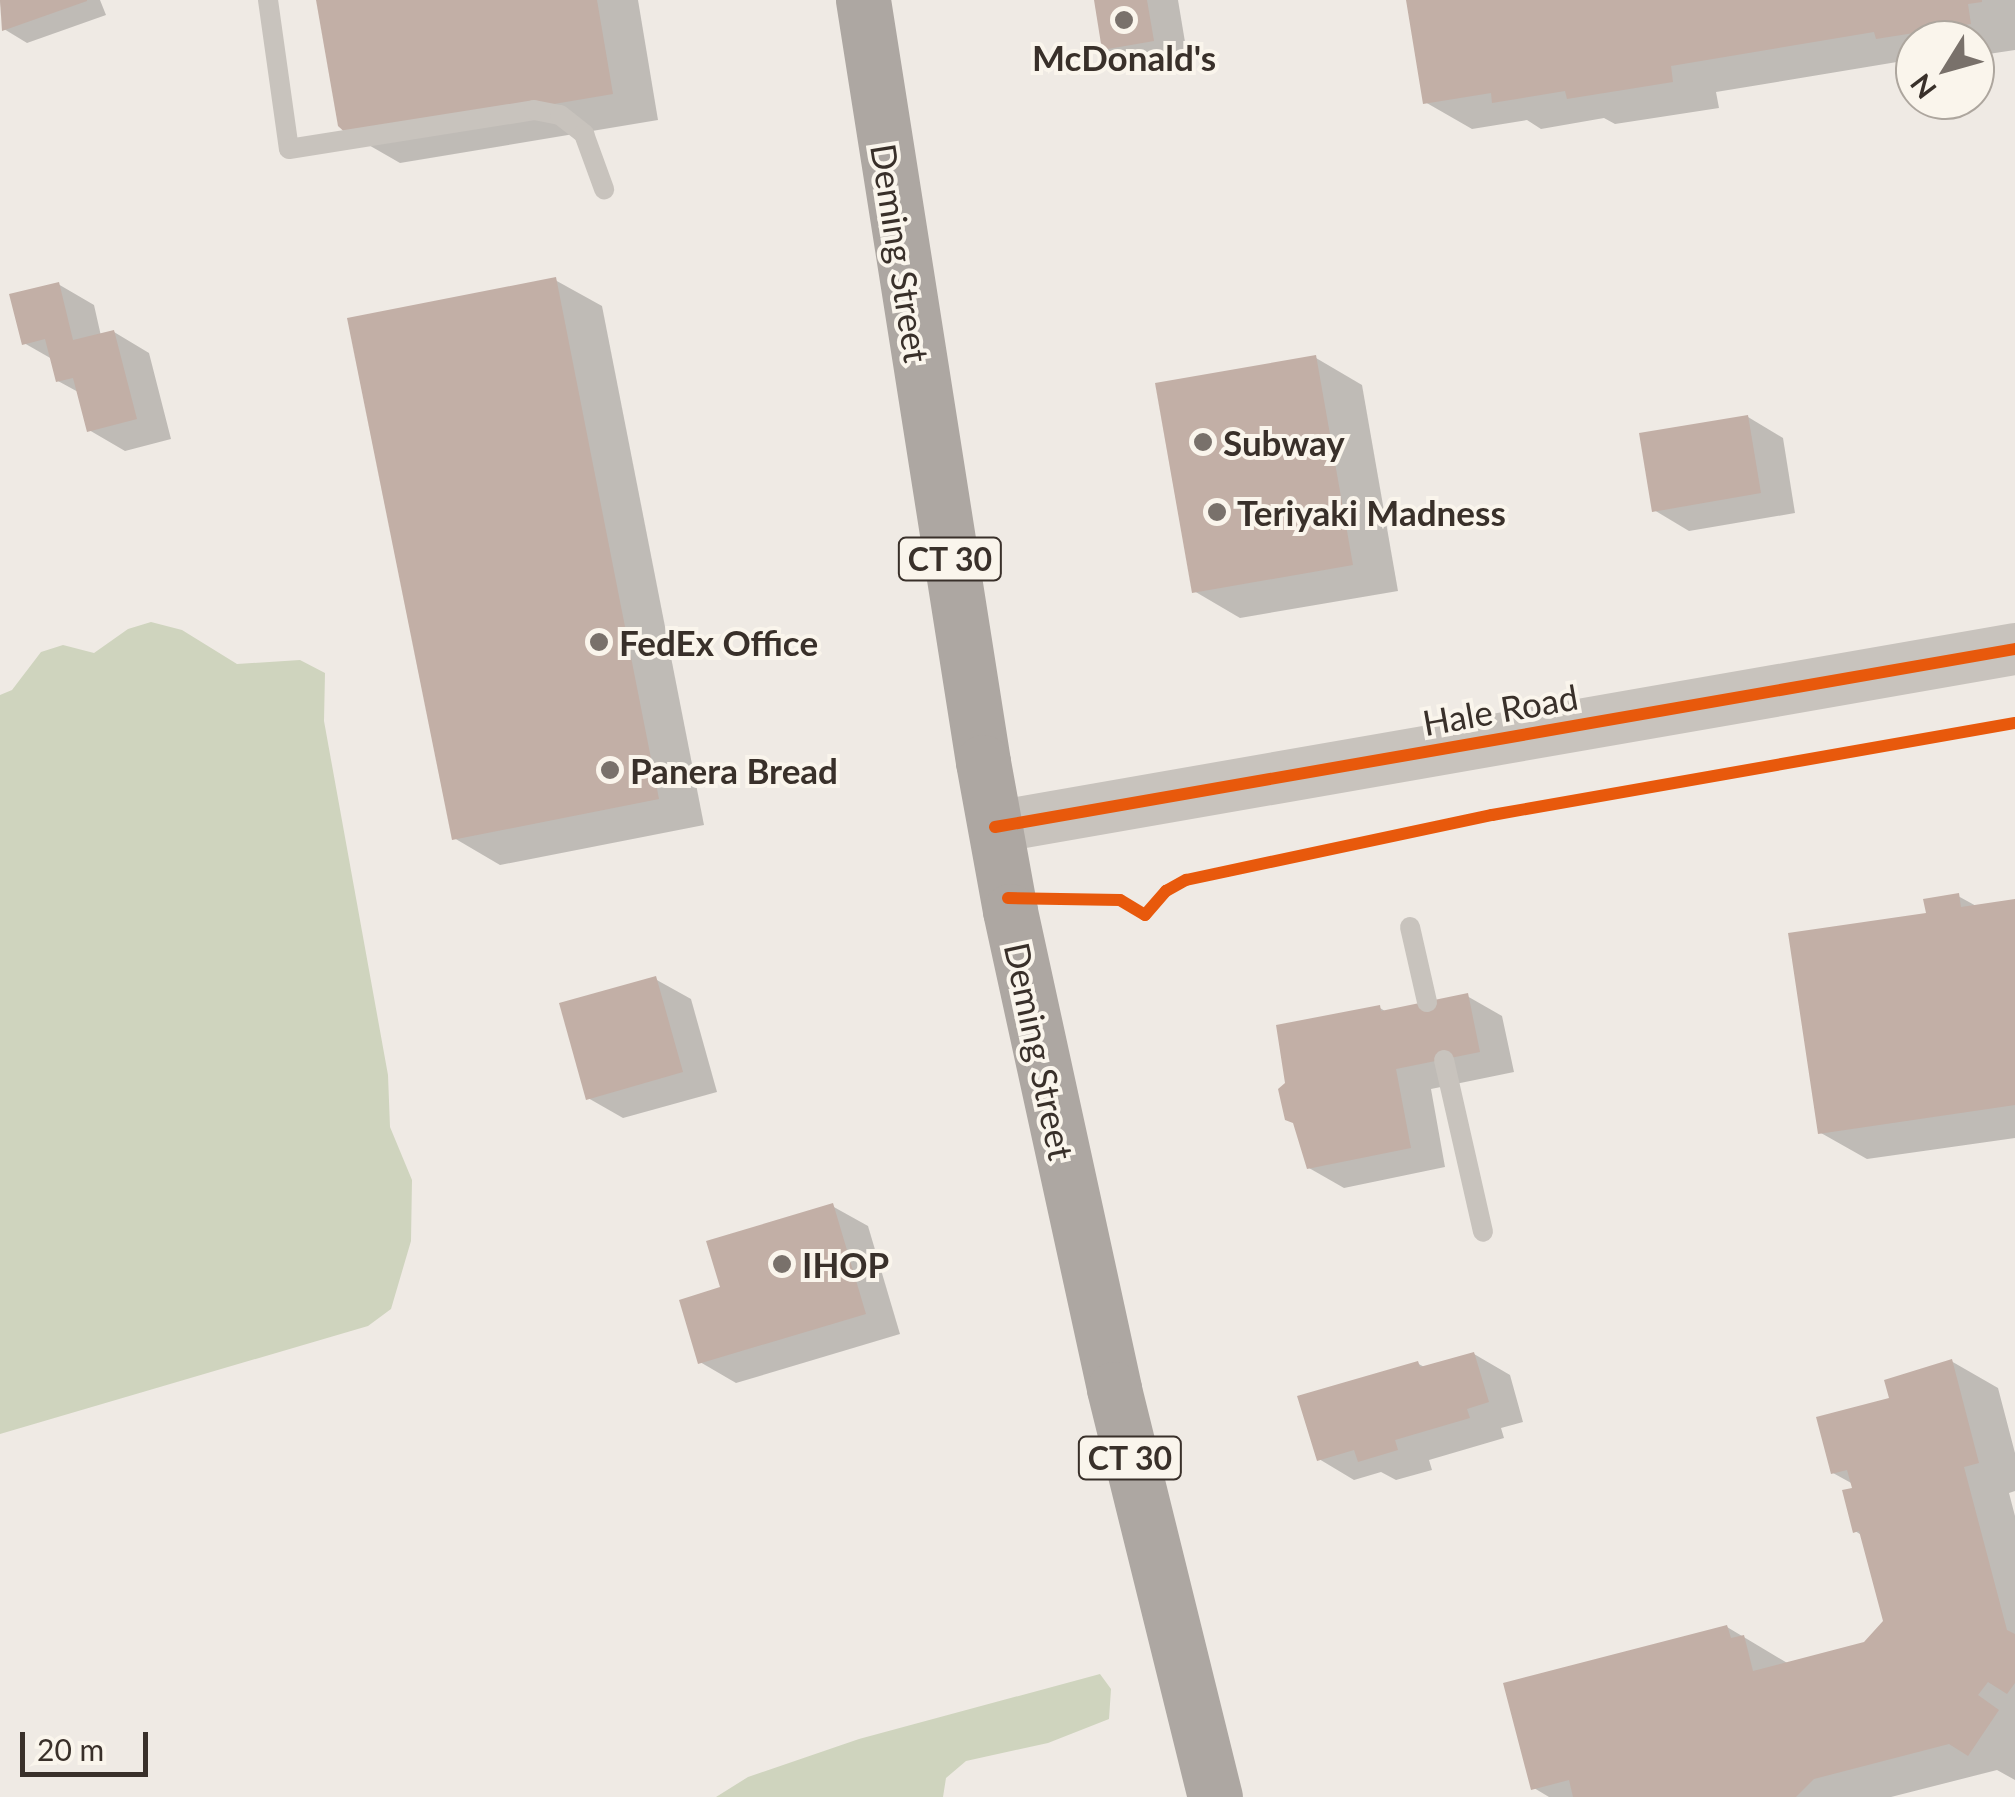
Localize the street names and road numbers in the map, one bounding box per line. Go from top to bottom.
street label: Deming Street [863,141,939,365]
road number: CT 30 [895,532,1005,586]
street label: Hale Road [1419,675,1581,743]
street label: Deming Street [996,939,1084,1163]
road number: CT 30 [1075,1431,1185,1485]

